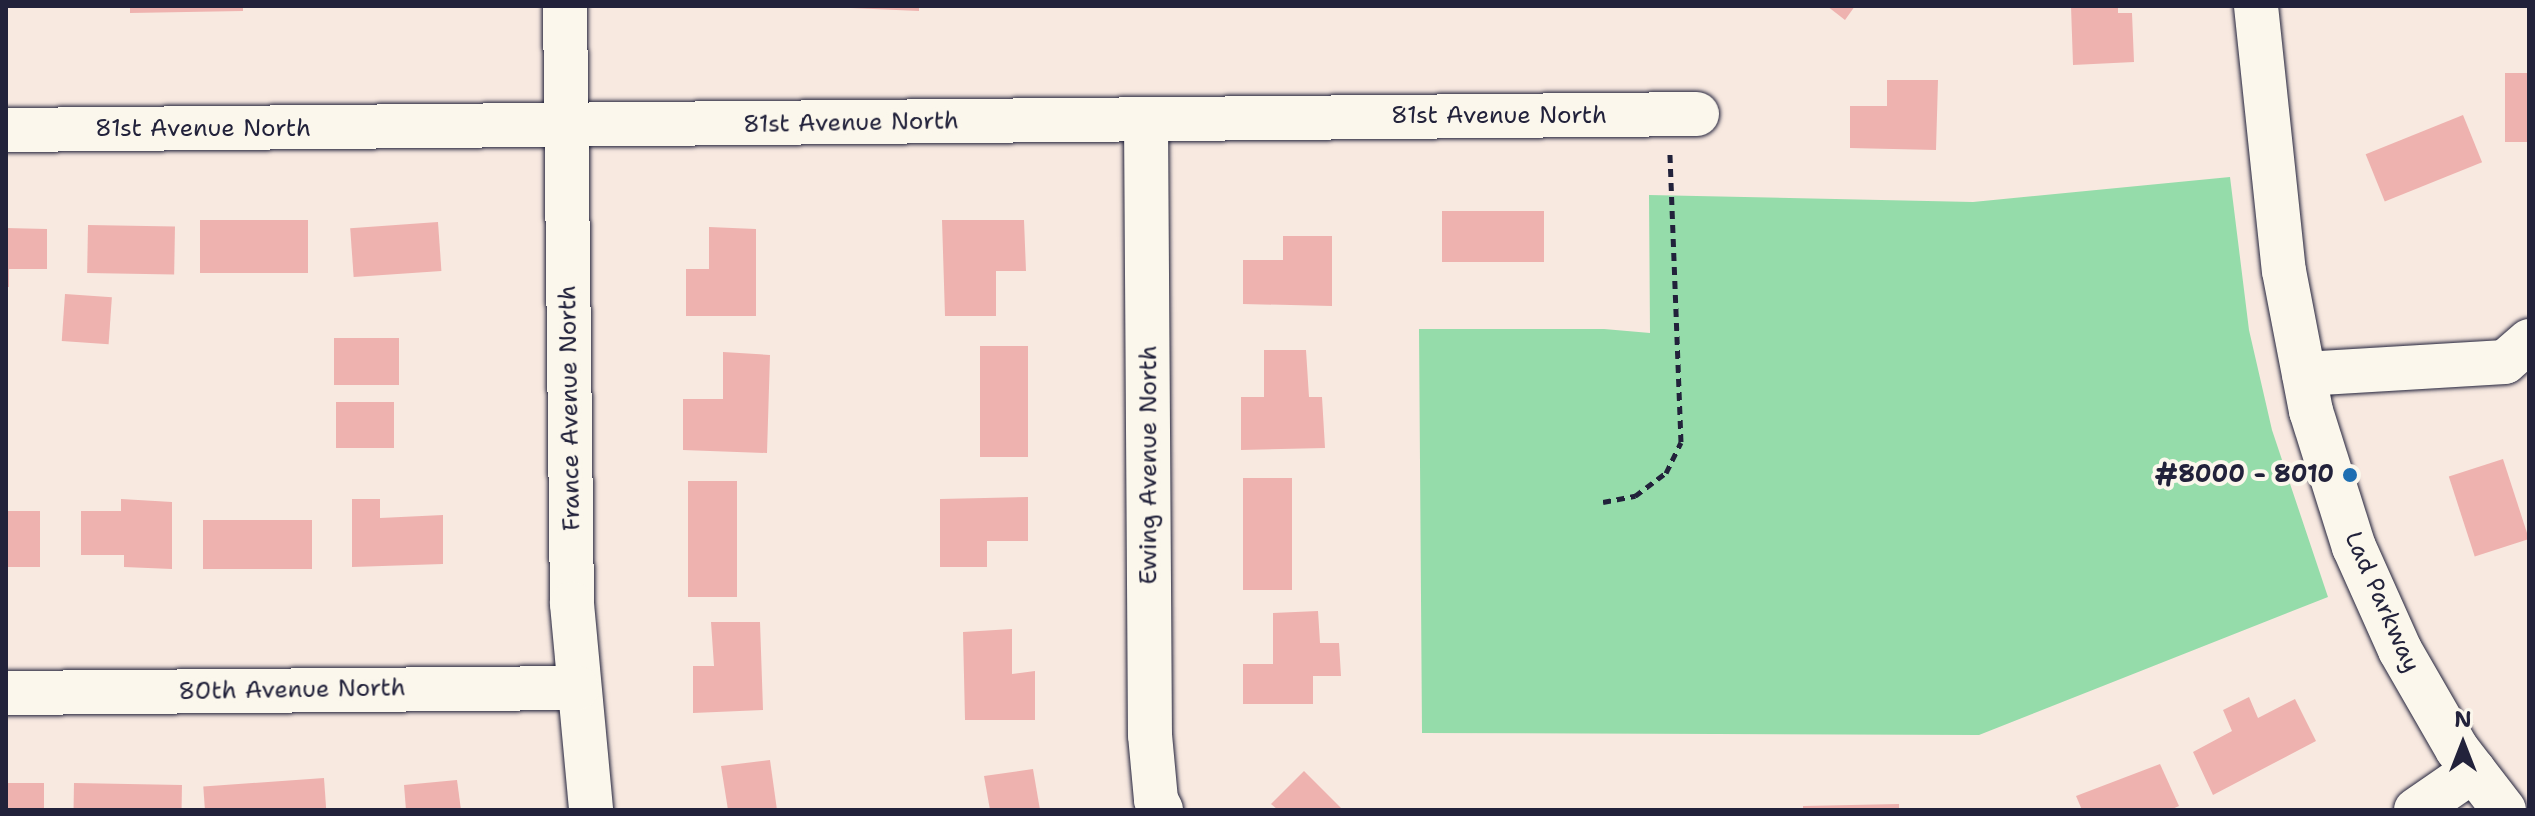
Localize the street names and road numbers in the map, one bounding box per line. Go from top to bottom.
street label: 81st Avenue North [1391,102,1607,130]
street label: 81st Avenue North [743,107,959,139]
street label: 81st Avenue North [95,115,311,143]
street label: France Avenue North [553,285,587,531]
street label: Ewing Avenue North [1135,345,1163,585]
street label: Lad Parkway [2338,527,2426,677]
street label: 80th Avenue North [178,674,406,706]

